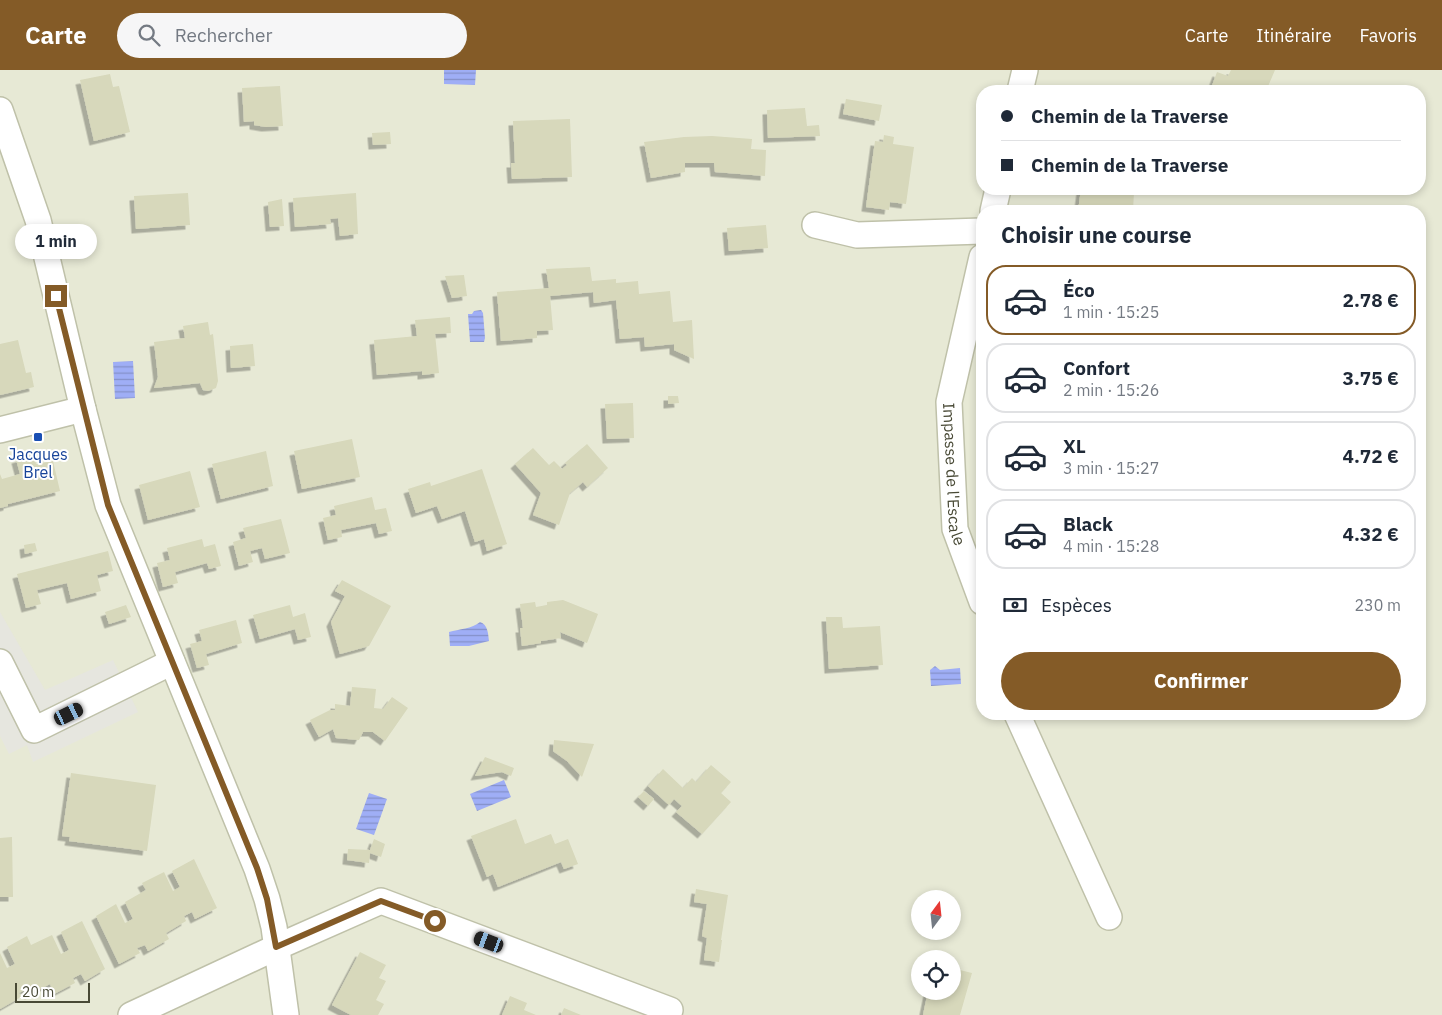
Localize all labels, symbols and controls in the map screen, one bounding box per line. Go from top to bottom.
search box [117,13,467,58]
text: Carte [25,19,87,51]
icon: search [135,21,163,49]
text: Rechercher [175,23,272,47]
text: Carte [1185,24,1228,47]
text: Itinéraire [1256,24,1332,47]
text: Favoris [1360,24,1417,47]
text: Chemin de la Traverse [1031,104,1228,128]
text: Chemin de la Traverse [1031,153,1228,177]
text: Choisir une course [1001,220,1192,249]
callout: 1 min [15,224,97,258]
text: 1 min [35,231,77,251]
icon: car [1003,278,1048,323]
text: Éco [1063,278,1095,302]
route end [45,285,67,307]
text: 2.78 € [1343,288,1399,312]
text: 1 min · 15:25 [1063,302,1159,322]
icon: car [1003,356,1048,401]
text: Confort [1063,356,1130,380]
text: 3.75 € [1343,366,1399,390]
text: 2 min · 15:26 [1063,380,1159,400]
street label: Impasse de l'Escale [939,402,970,548]
marker: Jacques Brel [32,431,44,443]
icon: car [1003,434,1048,479]
text: XL [1063,434,1086,458]
place label: Jacques Brel [8,444,68,482]
text: 4.72 € [1343,444,1399,468]
text: 3 min · 15:27 [1063,458,1159,478]
icon: car [1003,512,1048,557]
text: Black [1063,512,1113,536]
text: 4.32 € [1343,522,1399,546]
text: 4 min · 15:28 [1063,536,1159,556]
icon: cash [1001,591,1029,619]
text: Espèces [1041,593,1112,617]
text: 230 m [1354,595,1401,615]
button: Confirmer [1001,652,1401,710]
car [52,701,85,727]
north arrow [911,890,961,940]
map controls [911,890,961,1000]
route start [424,910,446,932]
car [472,930,505,954]
button: locate [911,950,961,1000]
scale bar [15,980,90,1003]
text: 20 m [22,983,54,1001]

